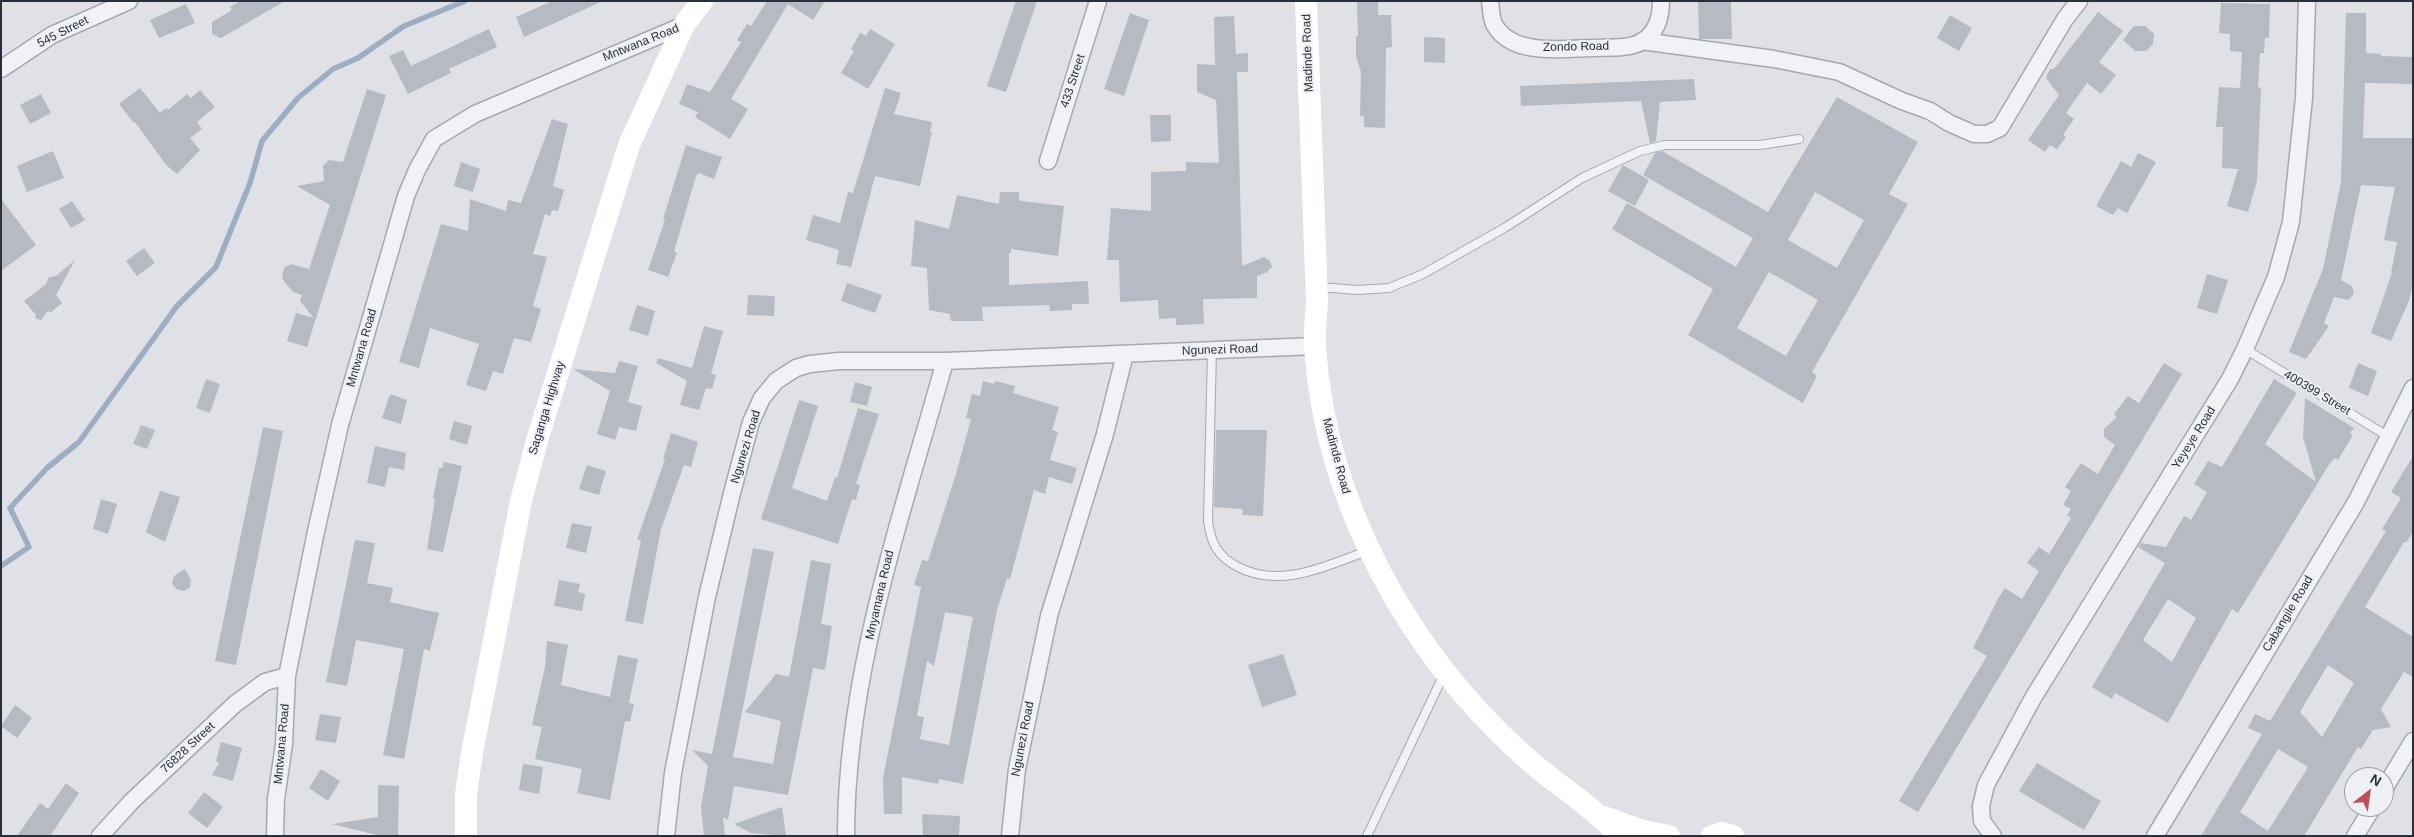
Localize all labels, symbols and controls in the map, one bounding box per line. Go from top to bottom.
street label: 545 Street [35,13,91,51]
street label: Madinde Road [1299,14,1317,92]
street label: Mntwana Road [601,21,681,65]
street label: Zondo Road [1543,39,1609,55]
street label: 433 Street [1058,52,1088,110]
street label: Mntwana Road [344,307,380,389]
street label: Ngunezi Road [1182,341,1258,359]
street label: Saganga Highway [526,359,568,457]
street label: 400399 Street [2281,367,2353,419]
street label: Yeyeye Road [2169,404,2219,472]
street label: Ngunezi Road [728,409,764,485]
street label: Madinde Road [1319,416,1353,496]
street label: Mnyamana Road [863,549,897,641]
street label: Cabangile Road [2260,573,2316,655]
street label: Ngunezi Road [1009,700,1037,778]
street label: Mntwana Road [271,703,293,785]
street label: 76828 Street [158,719,218,777]
north arrow [2344,767,2394,817]
text: N [2368,770,2384,789]

